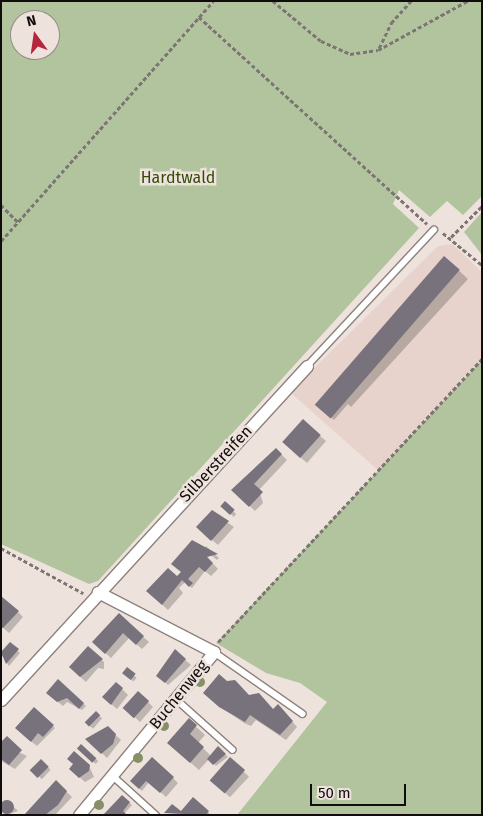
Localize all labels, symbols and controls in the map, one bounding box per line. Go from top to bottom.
north arrow [10,10,60,60]
text: N [25,12,38,30]
park label: Hardtwald [141,168,215,188]
street label: Silberstreifen [176,422,256,506]
street label: Buchenweg [146,657,212,733]
scale bar [313,774,409,806]
text: 50 m [318,784,351,802]

